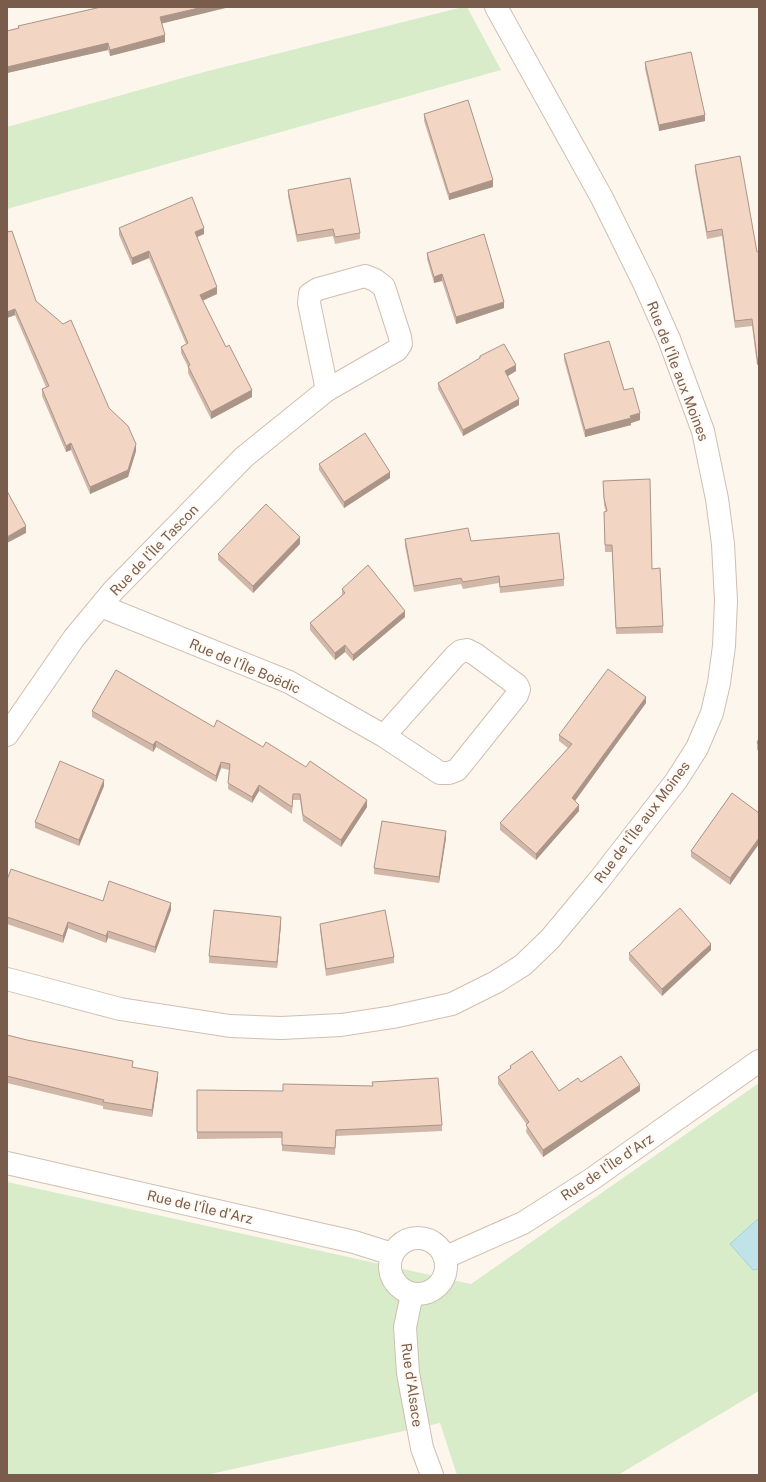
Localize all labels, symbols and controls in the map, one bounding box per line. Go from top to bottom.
street label: Rue de l'Île aux Moines [644,299,713,443]
street label: Rue de l'Île Tascon [106,501,201,599]
street label: Rue de l'Île Boëdic [187,634,303,697]
street label: Rue de l'Île aux Moines [590,757,693,886]
street label: Rue de l'Île d'Arz [557,1129,656,1204]
street label: Rue de l'Île d'Arz [146,1186,255,1227]
street label: Rue d'Alsace [398,1342,426,1428]

